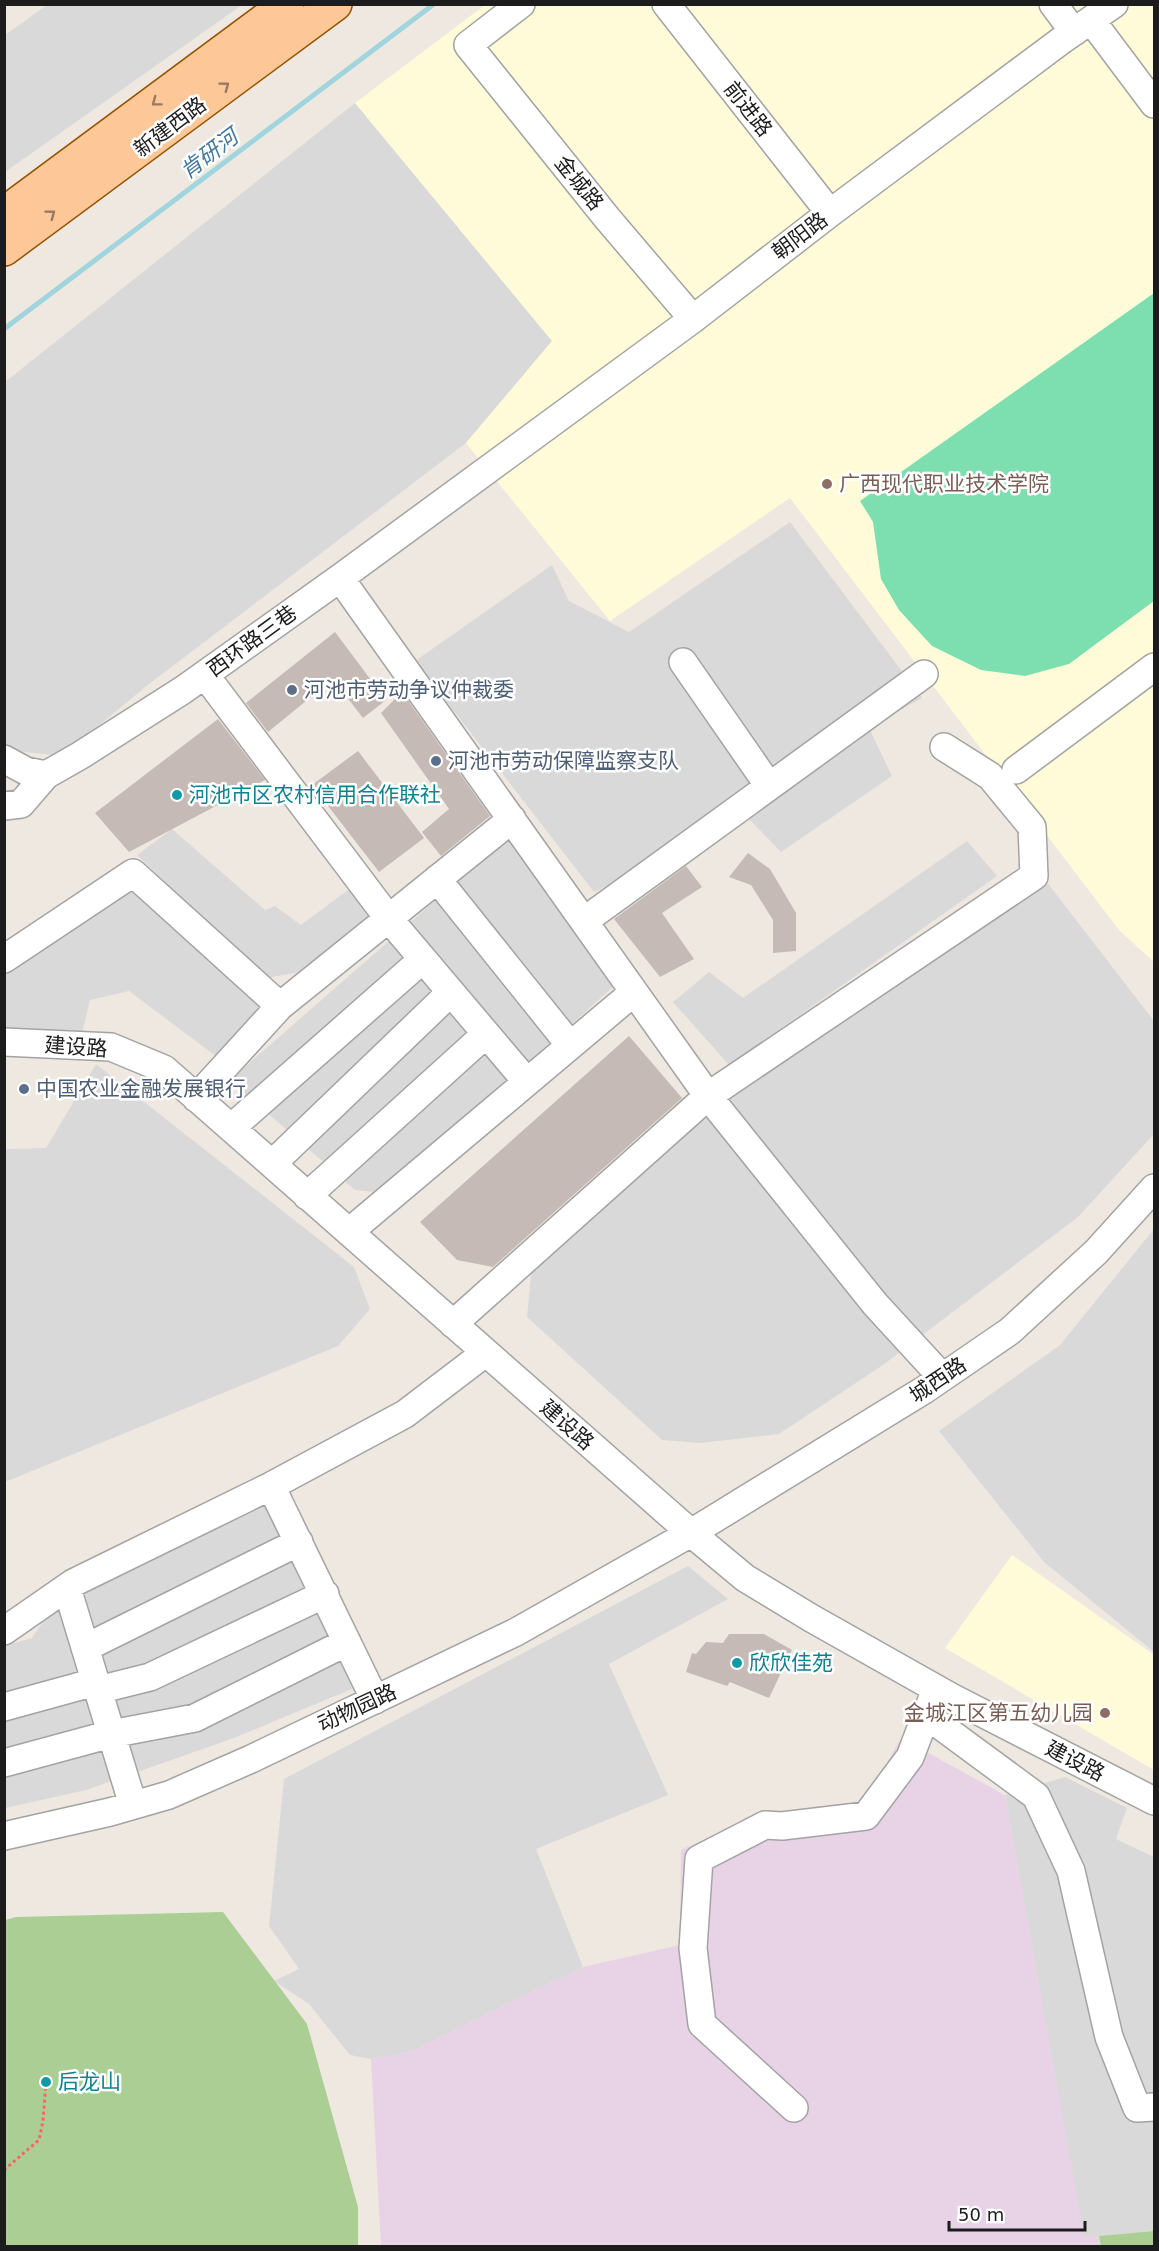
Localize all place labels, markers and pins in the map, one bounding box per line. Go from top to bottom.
place label: 广西现代职业技术学院 [839,472,1049,496]
marker: 广西现代职业技术学院 [820,477,834,491]
place label: 河池市劳动争议仲裁委 [304,678,514,702]
marker: 河池市劳动争议仲裁委 [285,683,299,697]
place label: 河池市劳动保障监察支队 [448,749,679,773]
marker: 河池市劳动保障监察支队 [429,754,443,768]
place label: 河池市区农村信用合作联社 [189,783,441,807]
marker: 河池市区农村信用合作联社 [170,788,184,802]
place label: 中国农业金融发展银行 [36,1077,246,1101]
marker: 中国农业金融发展银行 [17,1082,31,1096]
place label: 欣欣佳苑 [749,1651,833,1675]
marker: 欣欣佳苑 [730,1656,744,1670]
place label: 金城江区第五幼儿园 [904,1701,1093,1725]
marker: 金城江区第五幼儿园 [1098,1706,1112,1720]
place label: 后龙山 [58,2070,121,2094]
marker: 后龙山 [39,2075,53,2089]

